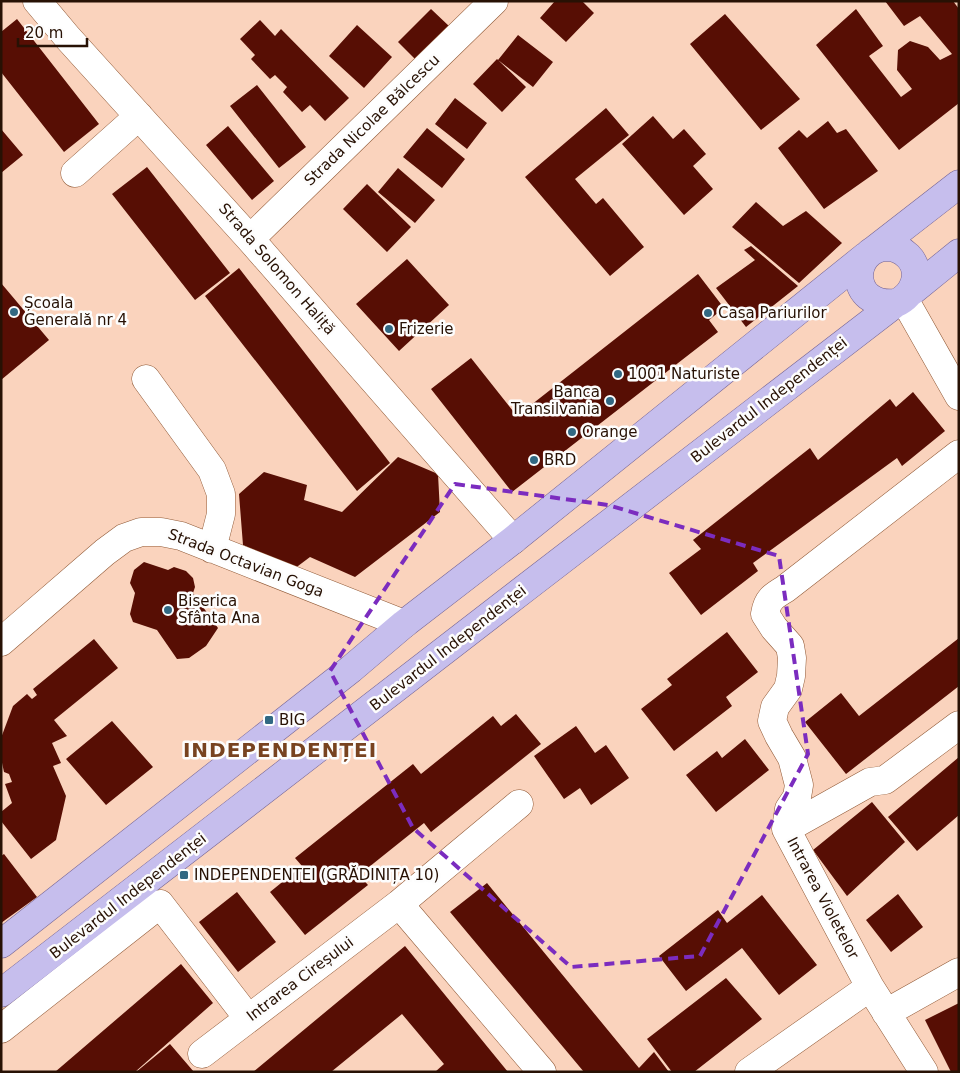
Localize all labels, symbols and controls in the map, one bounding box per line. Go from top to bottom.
scale bar [18,15,86,47]
text: 20 m [25,24,63,42]
street label: Strada Nicolae Bălcescu [301,51,443,189]
street label: Strada Solomon Haliță [215,200,339,338]
place label: Școala Generală nr 4 [24,294,127,329]
place label: Casa Pariurilor [718,304,828,322]
marker: Școala Generală nr 4 [8,306,20,318]
marker: Casa Pariurilor [702,307,714,319]
place label: Frizerie [399,320,454,338]
marker: Frizerie [383,323,395,335]
street label: Bulevardul Independenței [687,333,851,467]
place label: 1001 Naturiste [628,365,740,383]
marker: 1001 Naturiste [612,368,624,380]
place label: Banca Transilvania [510,383,600,418]
marker: Banca Transilvania [604,395,616,407]
place label: Orange [582,423,637,441]
marker: Orange [566,426,578,438]
place label: BRD [544,451,576,469]
marker: BRD [528,454,540,466]
street label: Strada Octavian Goga [166,525,326,601]
street label: Bulevardul Independenței [366,581,530,715]
place label: Biserica Sfânta Ana [178,592,260,627]
marker: Biserica Sfânta Ana [162,604,174,616]
place label: BIG [279,711,305,729]
marker: BIG [263,714,275,726]
district label: INDEPENDENȚEI [183,738,377,762]
street label: Bulevardul Independenței [46,829,210,963]
street label: Intrarea Violetelor [783,834,863,963]
place label: INDEPENDENTEI (GRĂDINIȚA 10) [194,865,439,884]
marker: INDEPENDENTEI (GRĂDINIȚA 10) [178,869,190,881]
street label: Intrarea Cireșului [243,933,357,1025]

